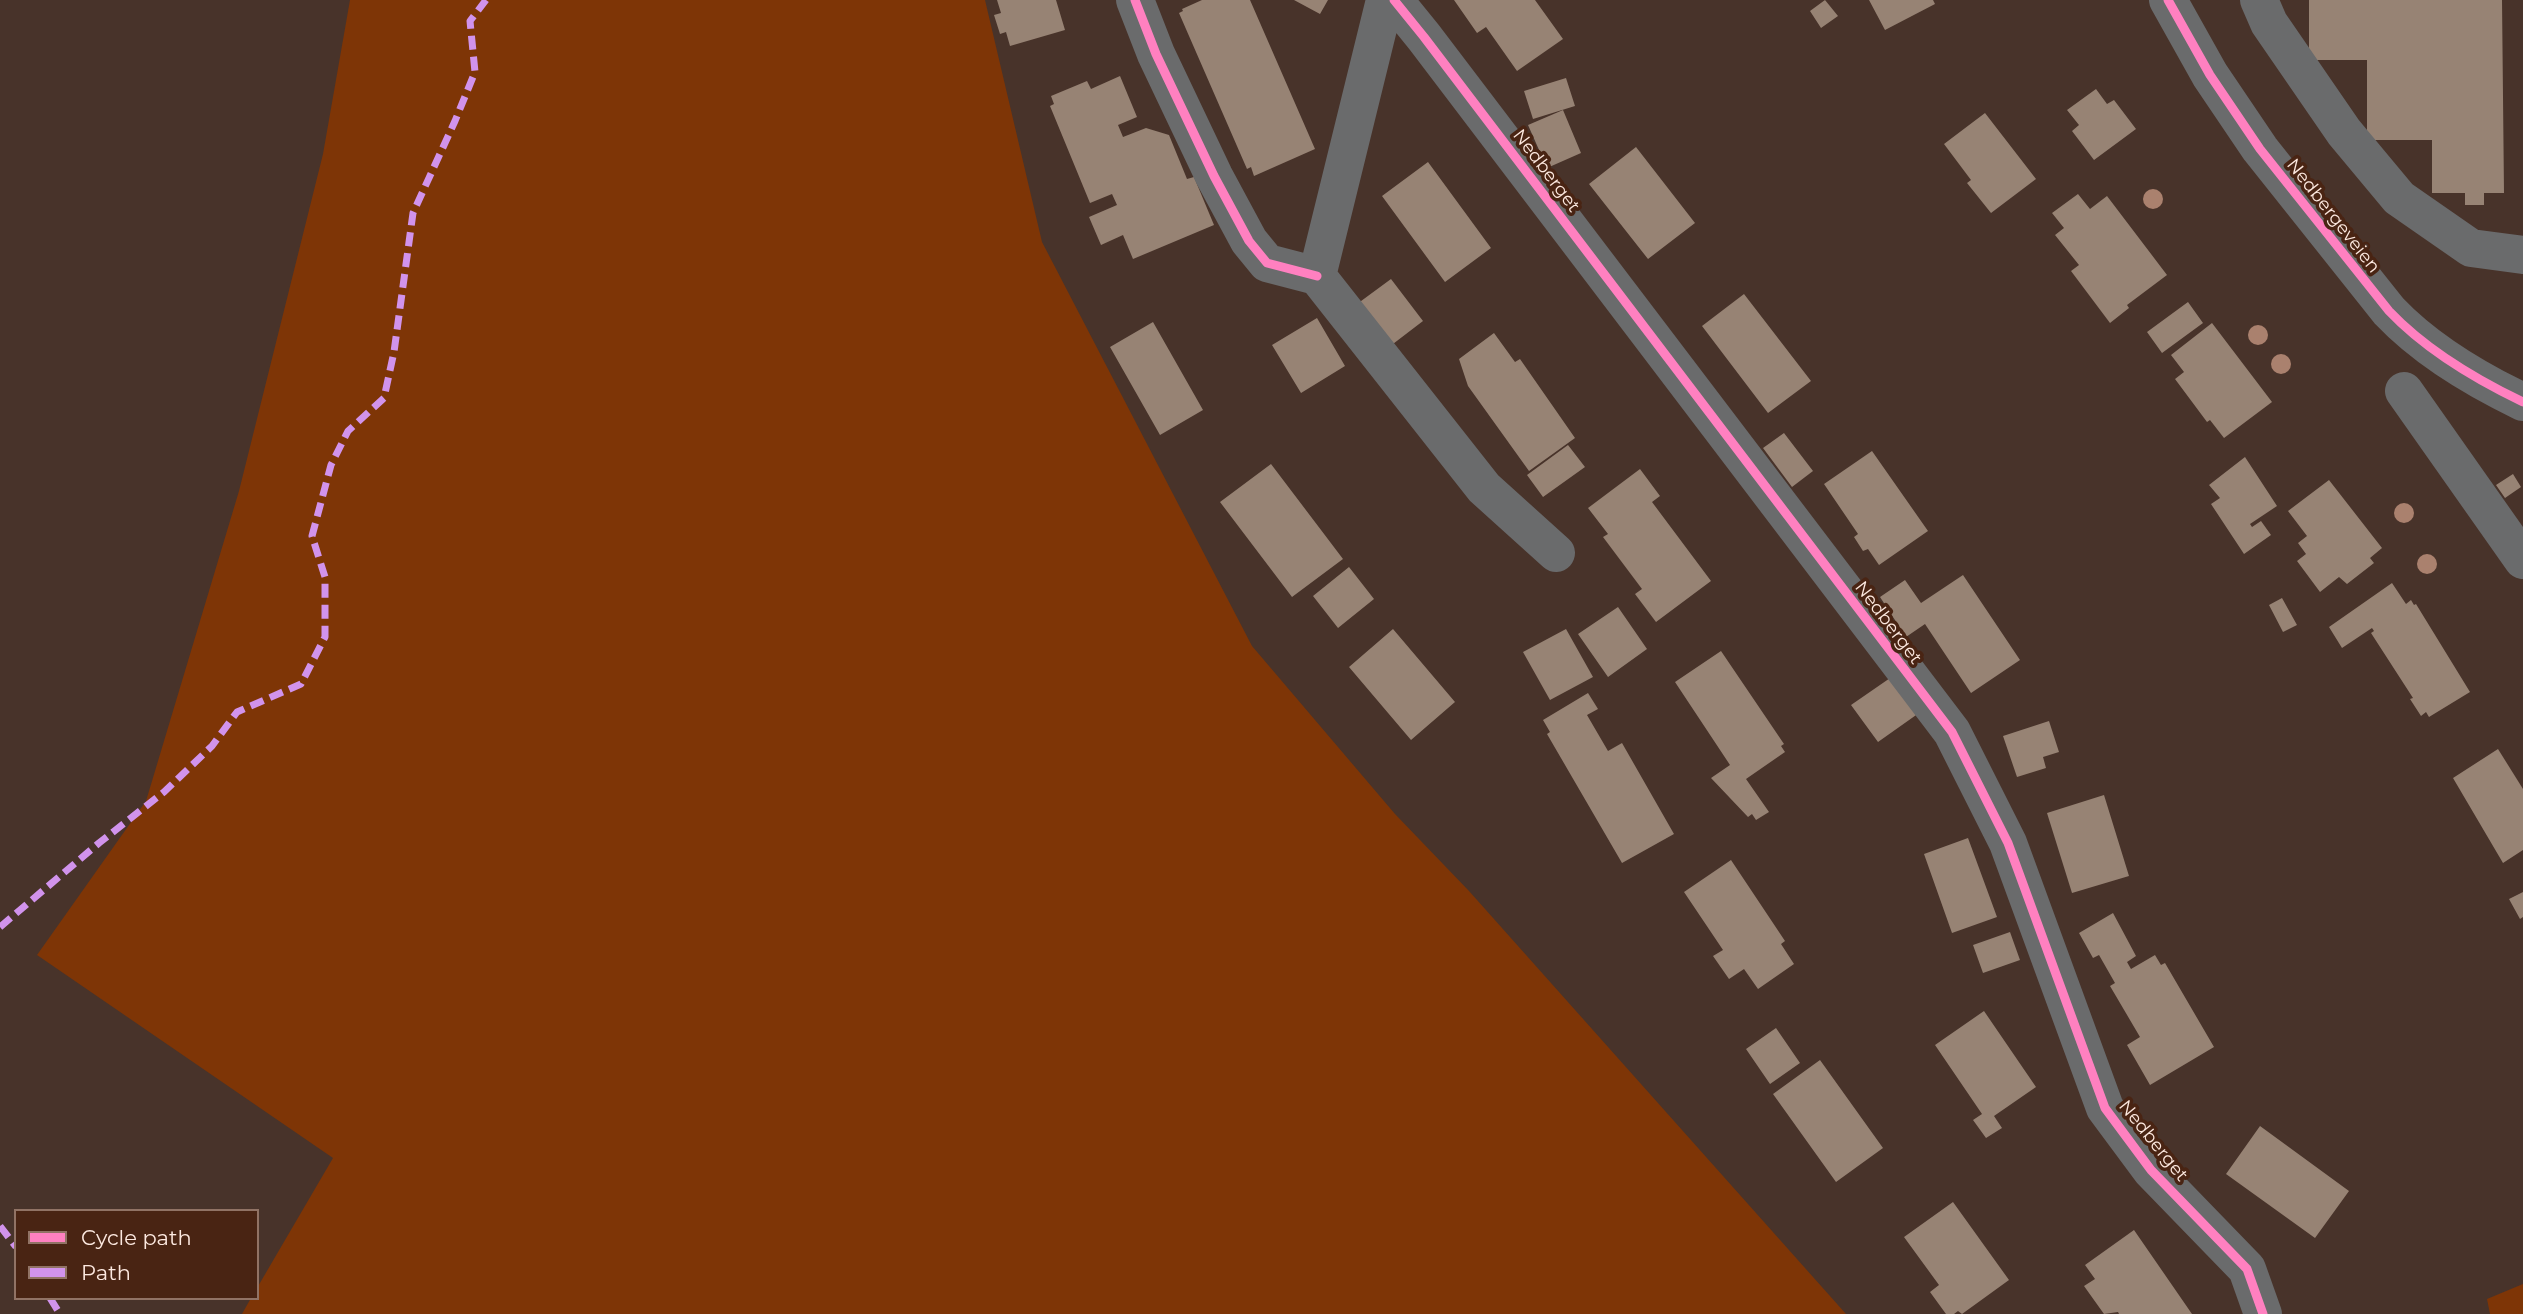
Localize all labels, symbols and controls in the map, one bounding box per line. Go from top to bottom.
street label: Nedberget [1508,125,1584,217]
street label: Nedbergeveien [2282,155,2384,277]
street label: Nedberget [1850,577,1926,669]
street label: Nedberget [2114,1096,2192,1186]
legend [14,1209,259,1300]
text: Cycle path [81,1225,192,1250]
text: Path [81,1260,131,1285]

